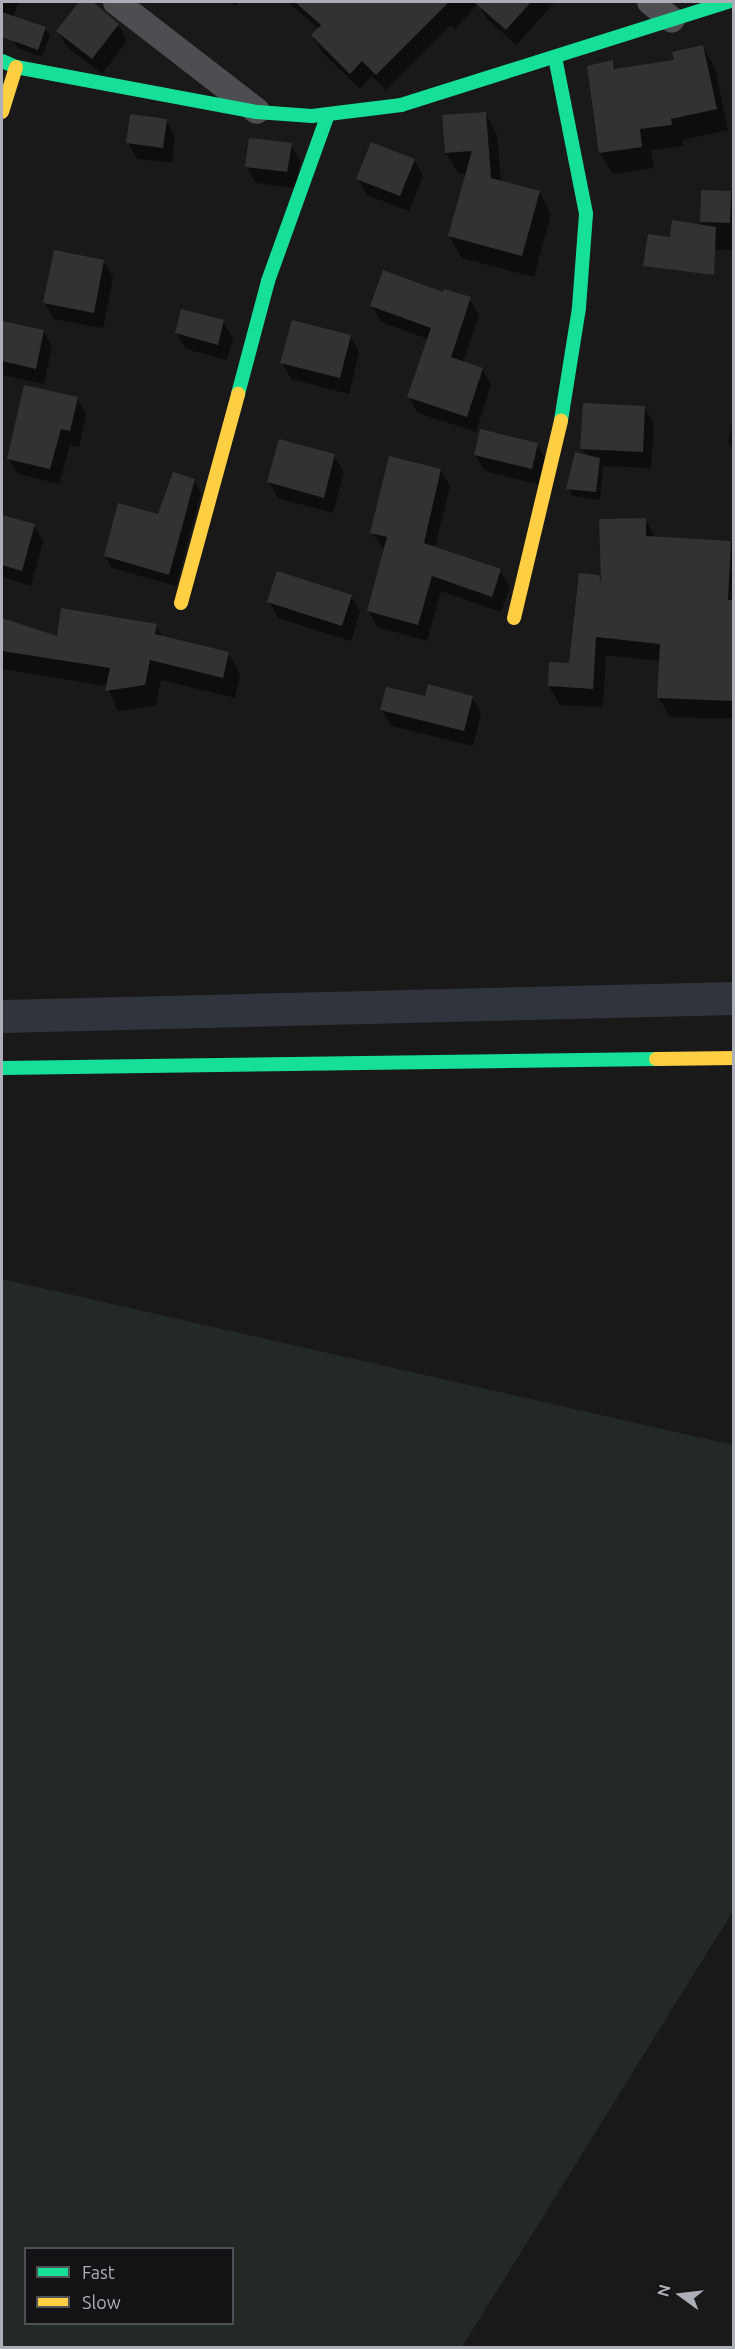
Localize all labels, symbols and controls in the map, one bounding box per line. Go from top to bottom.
legend [24,2247,234,2325]
text: Fast [82,2262,115,2282]
north arrow [651,2265,711,2325]
text: N [653,2282,674,2298]
text: Slow [82,2292,121,2312]

